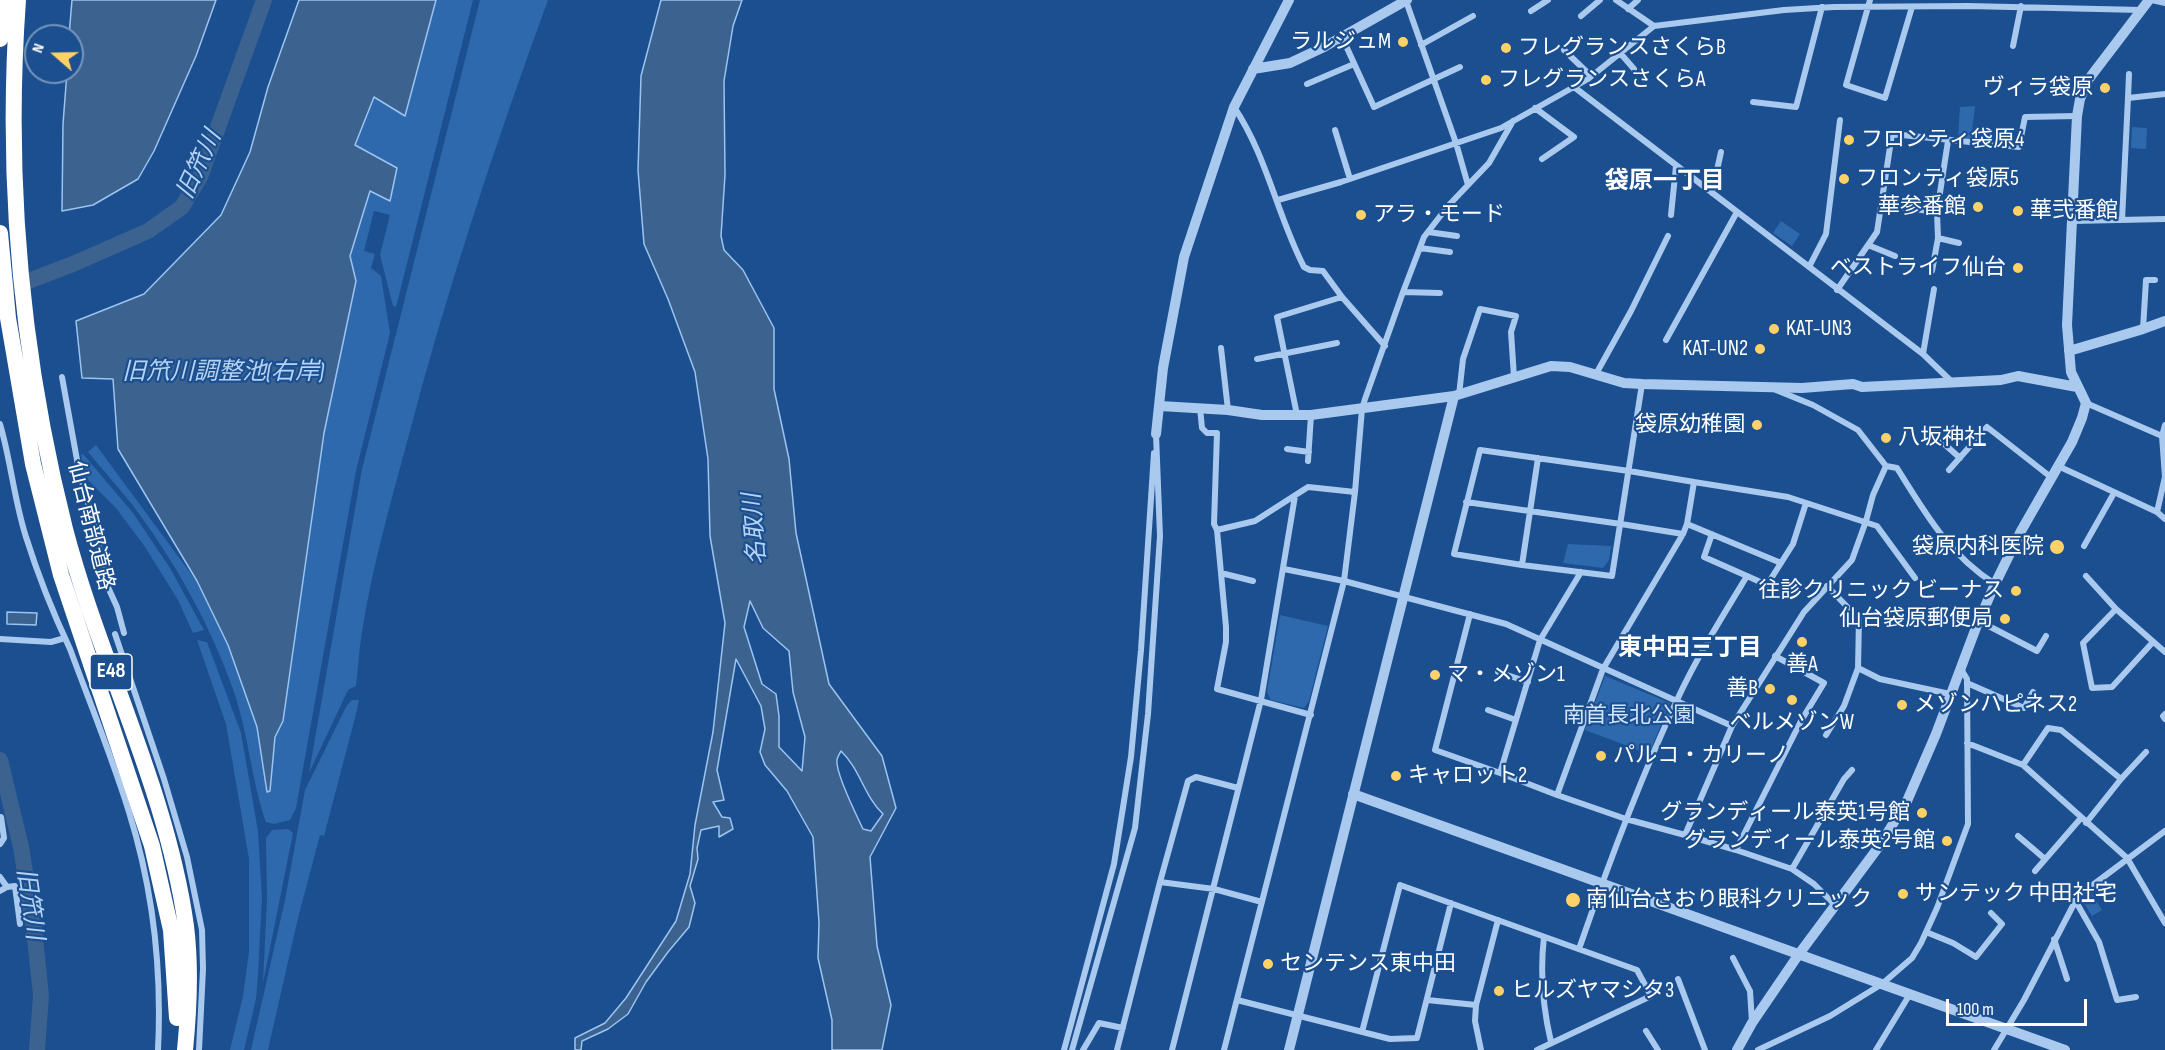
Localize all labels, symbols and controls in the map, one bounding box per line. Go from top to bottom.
north arrow [24,24,84,84]
place label: ラルジュM [1290,29,1391,55]
marker: ラルジュM [1396,35,1410,49]
place label: フレグランスさくらB [1518,35,1726,61]
text: N [28,41,49,56]
marker: フレグランスさくらB [1499,41,1513,55]
place label: フレグランスさくらA [1498,67,1705,93]
marker: フレグランスさくらA [1479,73,1493,87]
place label: ヴィラ袋原 [1983,75,2093,101]
marker: ヴィラ袋原 [2098,81,2112,95]
water label: 旧笊川 [172,126,228,204]
place label: フロンティ袋原4 [1861,127,2024,153]
marker: フロンティ袋原4 [1842,133,1856,147]
place label: フロンティ袋原5 [1856,166,2019,192]
district label: 袋原一丁目 [1605,168,1725,196]
marker: フロンティ袋原5 [1837,172,1851,186]
place label: 華参番館 [1878,194,1966,220]
place label: 華弐番館 [2030,198,2118,224]
marker: 華参番館 [1971,200,1985,214]
place label: アラ・モード [1373,202,1505,228]
marker: 華弐番館 [2011,204,2025,218]
marker: アラ・モード [1354,208,1368,222]
place label: ベストライフ仙台 [1830,255,2006,281]
marker: ベストライフ仙台 [2011,261,2025,275]
place label: KAT-UN3 [1786,316,1852,342]
marker: KAT-UN3 [1767,322,1781,336]
place label: KAT-UN2 [1682,336,1748,362]
marker: KAT-UN2 [1753,342,1767,356]
water label: 旧笊川調整池(右岸) [122,359,324,387]
place label: 袋原幼稚園 [1635,412,1745,438]
marker: 袋原幼稚園 [1750,418,1764,432]
place label: 八坂神社 [1898,425,1986,451]
marker: 八坂神社 [1879,431,1893,445]
street label: 仙台南部道路 [61,459,119,593]
water label: 名取川 [739,492,773,566]
place label: 袋原内科医院 [1912,534,2044,560]
marker: 袋原内科医院 [2048,538,2066,556]
place label: 往診クリニック ビーナス [1759,578,2004,604]
marker: 往診クリニック ビーナス [2009,584,2023,598]
place label: 仙台袋原郵便局 [1839,606,1993,632]
marker: 仙台袋原郵便局 [1998,612,2012,626]
district label: 東中田三丁目 [1618,635,1762,663]
marker: 善A [1795,635,1809,649]
place label: 善A [1786,652,1818,678]
road number: E48 [90,654,132,690]
place label: マ・メゾン1 [1447,662,1565,688]
marker: マ・メゾン1 [1428,668,1442,682]
place label: 善B [1726,676,1758,702]
marker: 善B [1763,682,1777,696]
place label: メゾンハピネス2 [1914,692,2077,718]
marker: ベルメゾンW [1785,693,1799,707]
marker: メゾンハピネス2 [1895,698,1909,712]
park label: 南首長北公園 [1563,703,1695,729]
place label: ベルメゾンW [1730,710,1854,736]
place label: パルコ・カリーノ [1613,743,1789,769]
marker: パルコ・カリーノ [1594,749,1608,763]
place label: キャロット2 [1408,763,1527,789]
marker: キャロット2 [1389,769,1403,783]
place label: グランディール泰英1号館 [1660,800,1910,826]
marker: グランディール泰英1号館 [1915,806,1929,820]
place label: グランディール泰英2号館 [1684,828,1935,854]
marker: グランディール泰英2号館 [1940,834,1954,848]
water label: 旧笊川 [10,866,48,942]
place label: サンテック 中田社宅 [1915,881,2116,907]
place label: 南仙台さおり眼科クリニック [1586,887,1872,913]
marker: サンテック 中田社宅 [1896,887,1910,901]
marker: 南仙台さおり眼科クリニック [1564,891,1582,909]
place label: センテンス東中田 [1280,951,1456,977]
marker: センテンス東中田 [1261,957,1275,971]
place label: ヒルズヤマシタ3 [1511,978,1674,1004]
marker: ヒルズヤマシタ3 [1492,984,1506,998]
scale bar [1949,987,2090,1025]
text: 100 m [1957,999,1994,1020]

